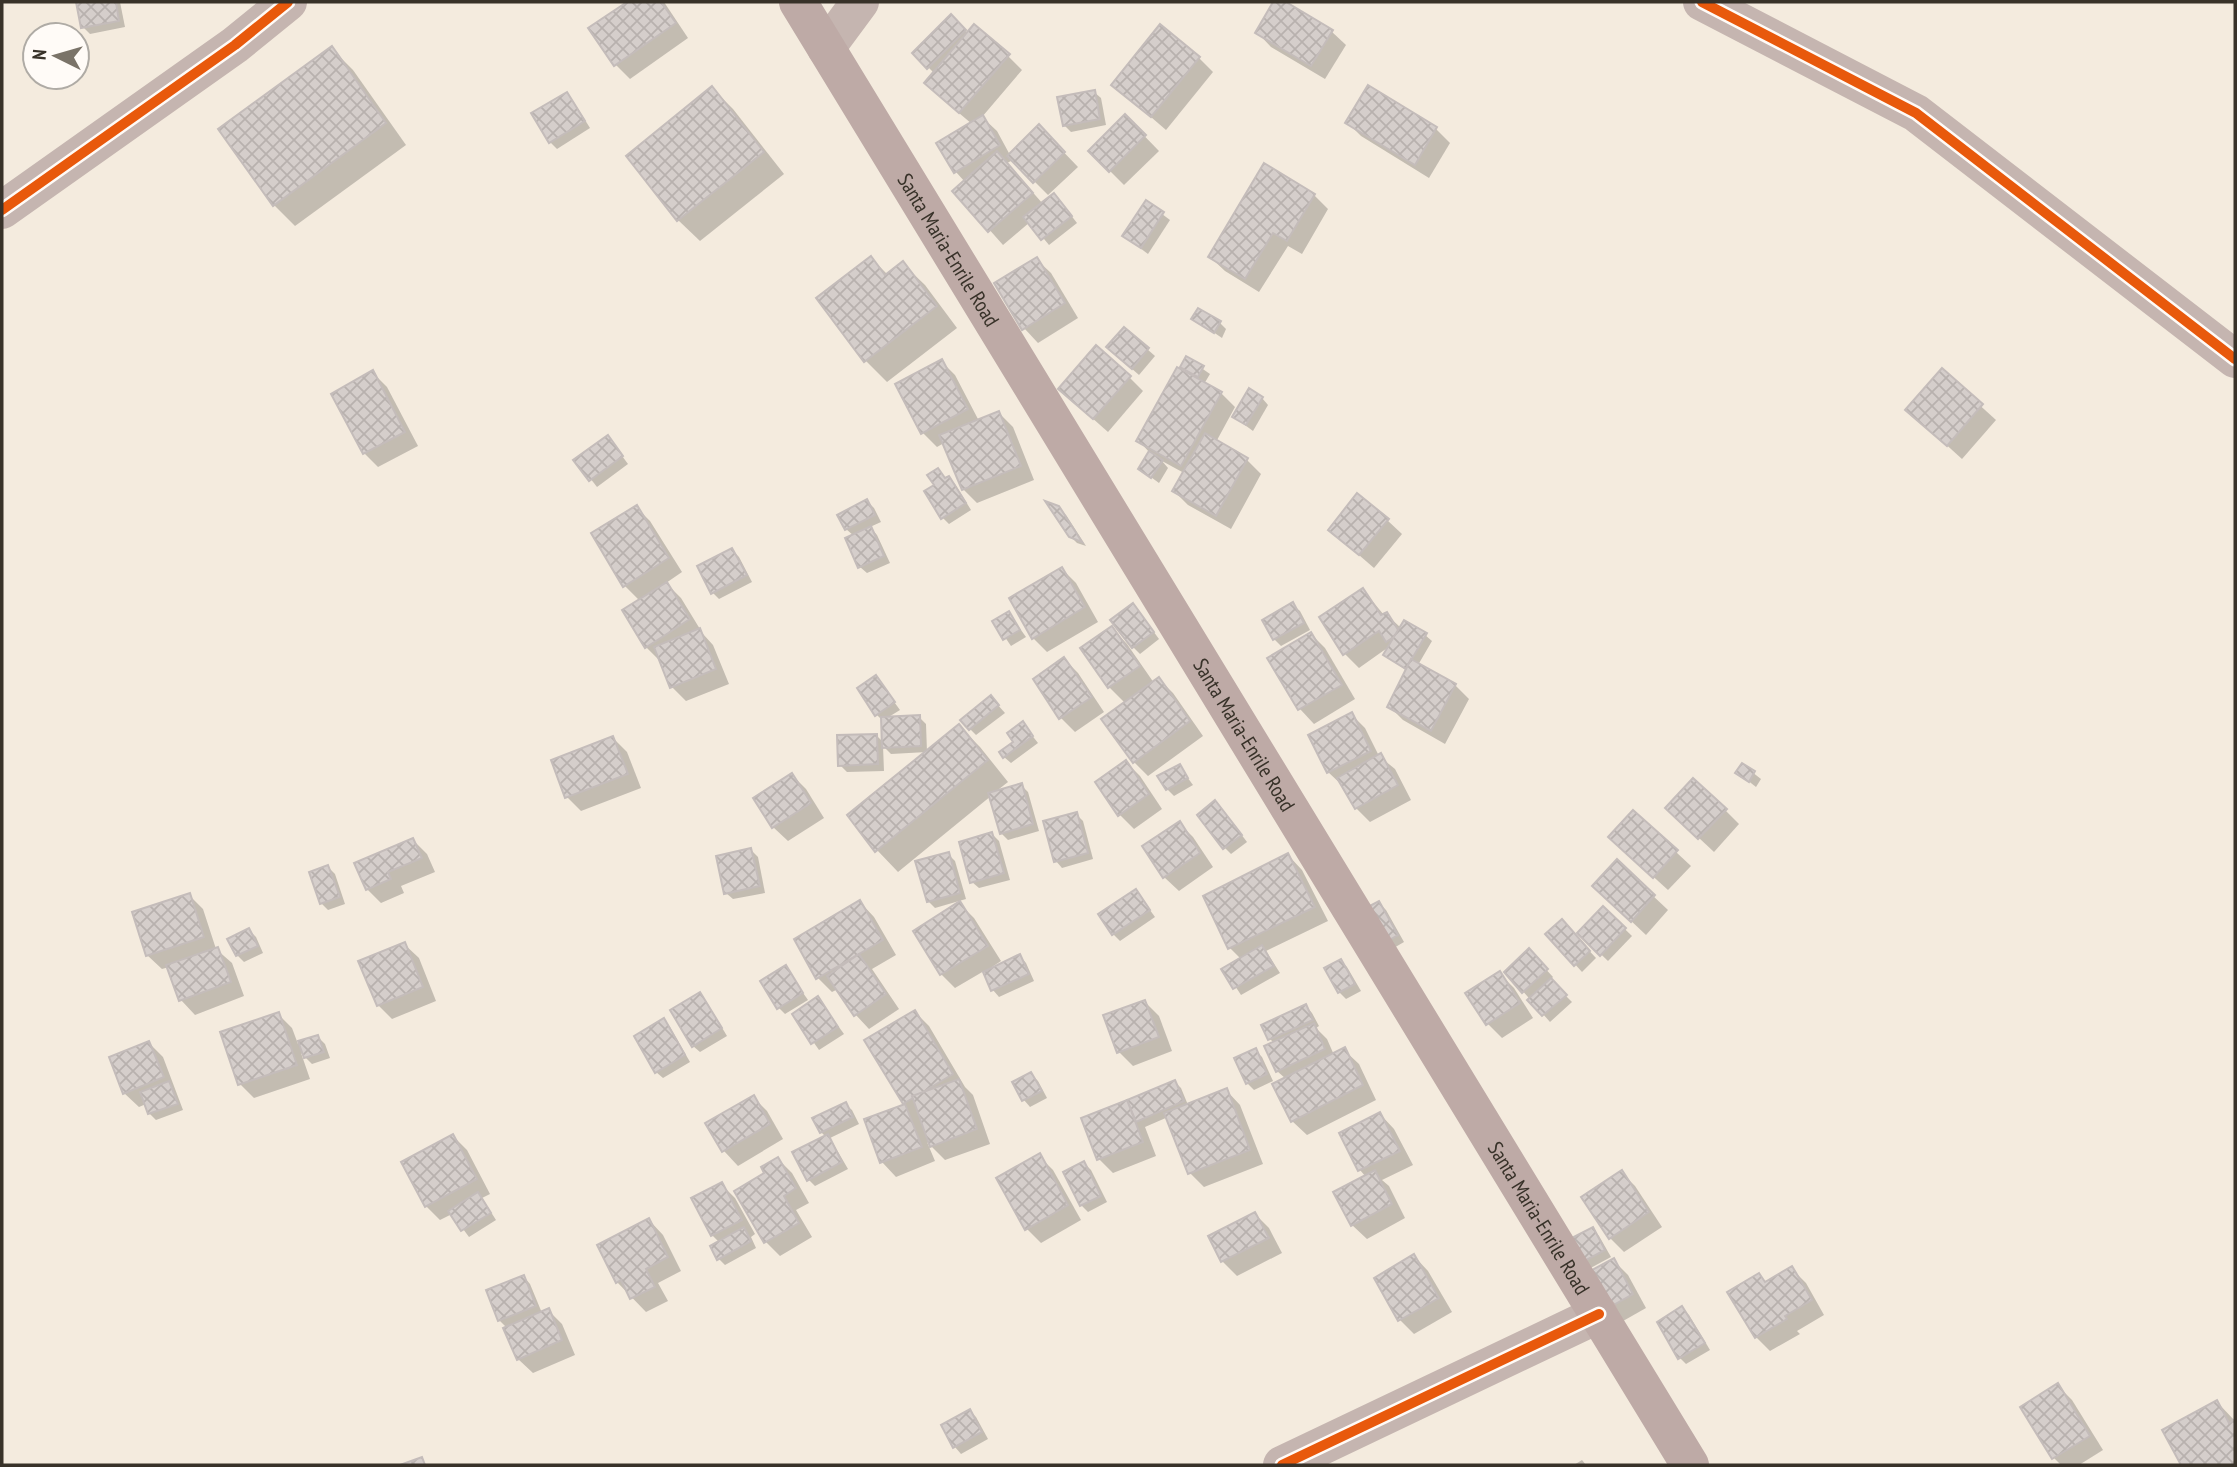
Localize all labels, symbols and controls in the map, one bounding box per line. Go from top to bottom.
north arrow [21,21,91,91]
text: N [27,48,51,61]
street label: Santa Maria-Enrile Road [892,168,1006,331]
street label: Santa Maria-Enrile Road [1188,653,1302,816]
street label: Santa Maria-Enrile Road [1482,1136,1596,1299]

